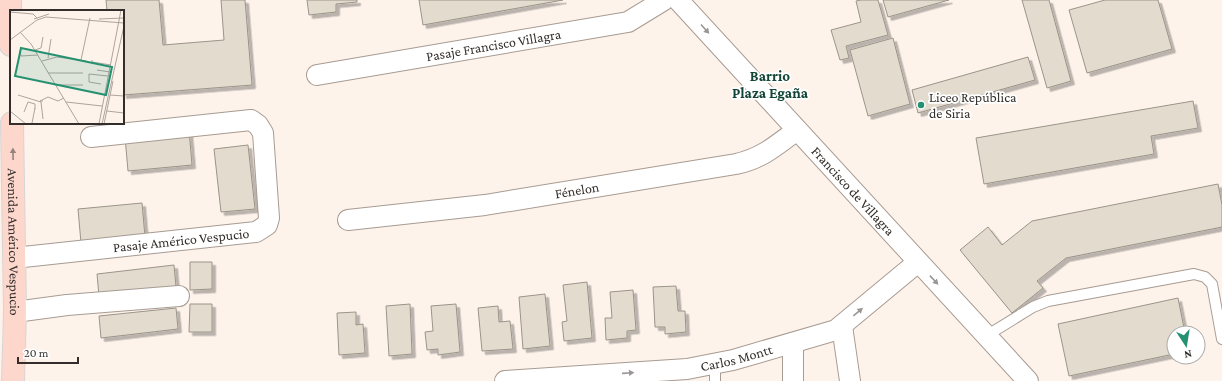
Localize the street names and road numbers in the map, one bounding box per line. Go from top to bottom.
street label: Pasaje Francisco Villagra [425,25,563,64]
street label: Francisco de Villagra [808,143,898,239]
street label: Avenida Américo Vespucio [5,168,23,316]
street label: Fénelon [554,178,601,201]
street label: Pasaje Américo Vespucio [112,225,250,255]
street label: Carlos Montt [699,341,775,374]

